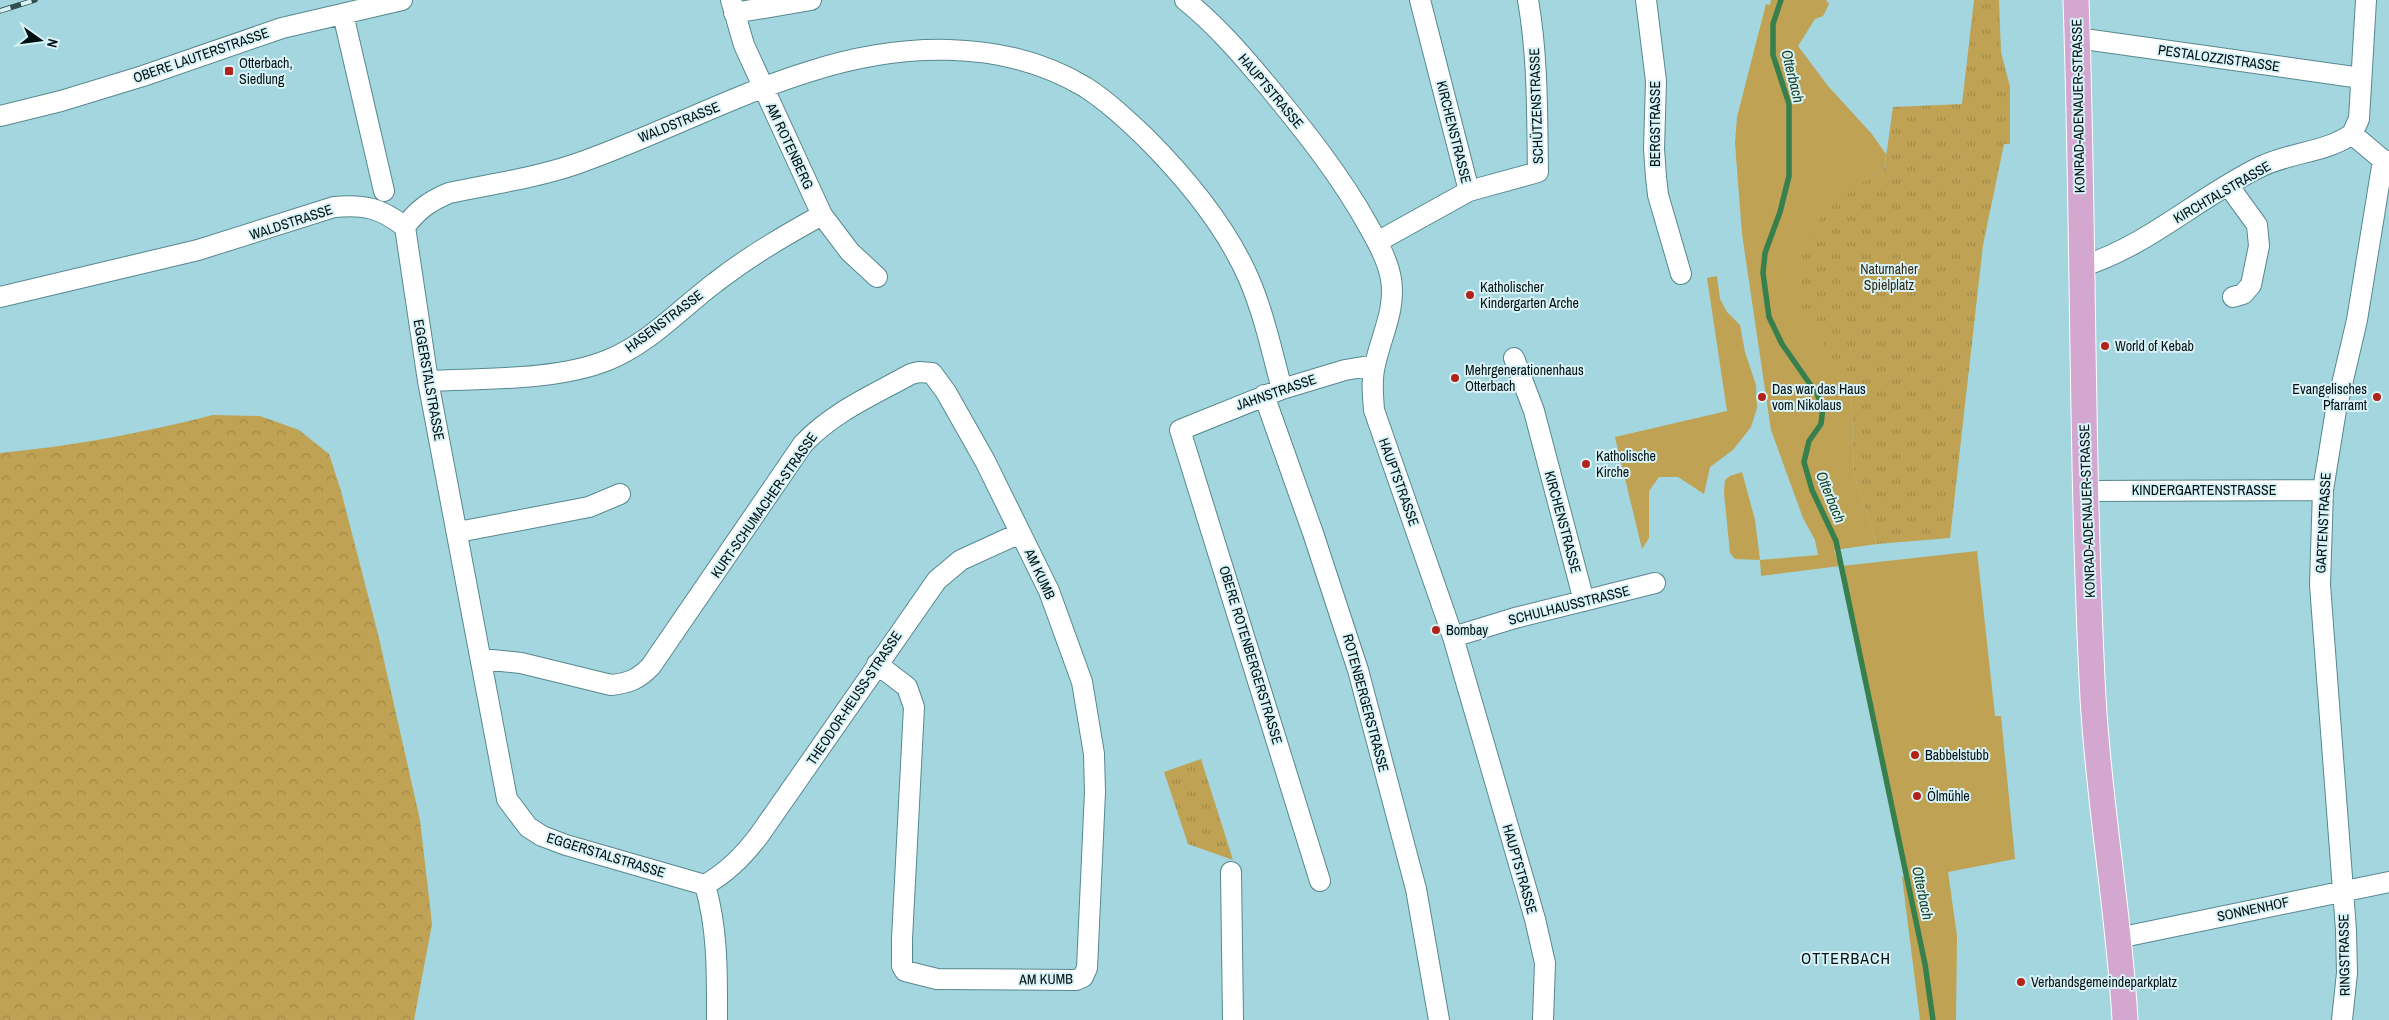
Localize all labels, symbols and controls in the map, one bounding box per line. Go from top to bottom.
north arrow [15,15,65,65]
street label: KONRAD-ADENAUER-STRASSE [2067,19,2089,193]
street label: OBERE LAUTERSTRASSE [131,23,271,87]
text: N [43,37,62,49]
street label: PESTALOZZISTRASSE [2157,41,2281,75]
water label: Otterbach [1776,47,1810,105]
street label: SCHÜTZENSTRASSE [1525,48,1547,164]
street label: HAUPTSTRASSE [1234,50,1308,132]
place label: Otterbach, Siedlung [239,54,293,88]
marker: Otterbach, Siedlung [223,65,235,77]
street label: KIRCHENSTRASSE [1433,79,1475,185]
street label: BERGSTRASSE [1646,81,1664,167]
street label: WALDSTRASSE [636,97,722,147]
street label: AM ROTENBERG [762,99,818,192]
street label: KIRCHTALSTRASSE [2170,157,2274,227]
street label: WALDSTRASSE [247,200,335,244]
park label: Naturnaher Spielplatz [1860,260,1918,294]
place label: Katholischer Kindergarten Arche [1480,278,1579,312]
street label: HASENSTRASSE [621,286,707,356]
marker: Katholischer Kindergarten Arche [1464,289,1476,301]
street label: EGGERSTALSTRASSE [409,318,449,442]
place label: World of Kebab [2115,337,2194,355]
marker: World of Kebab [2099,340,2111,352]
place label: Mehrgenerationenhaus Otterbach [1465,361,1584,395]
street label: JAHNSTRASSE [1234,370,1318,414]
marker: Mehrgenerationenhaus Otterbach [1449,372,1461,384]
place label: Das war das Haus vom Nikolaus [1772,380,1866,414]
place label: Evangelisches Pfarramt [2292,380,2367,414]
marker: Das war das Haus vom Nikolaus [1756,391,1768,403]
marker: Evangelisches Pfarramt [2371,391,2383,403]
street label: KONRAD-ADENAUER-STRASSE [2075,424,2099,598]
street label: KURT-SCHUMACHER-STRASSE [707,429,821,581]
street label: HAUPTSTRASSE [1375,435,1423,529]
place label: Katholische Kirche [1596,447,1656,481]
marker: Katholische Kirche [1580,458,1592,470]
water label: Otterbach [1811,468,1851,526]
street label: KIRCHENSTRASSE [1541,469,1585,575]
street label: GARTENSTRASSE [2311,472,2335,574]
street label: KINDERGARTENSTRASSE [2132,481,2276,499]
street label: AM KUMB [1020,545,1060,602]
street label: OBERE ROTENBERGERSTRASSE [1215,564,1287,746]
street label: SCHULHAUSSTRASSE [1506,581,1632,629]
place label: Bombay [1446,621,1488,639]
marker: Bombay [1430,624,1442,636]
street label: THEODOR-HEUSS-STRASSE [802,627,906,769]
street label: ROTENBERGERSTRASSE [1339,632,1393,774]
place label: Babbelstubb [1925,746,1989,764]
marker: Babbelstubb [1909,749,1921,761]
place label: Ölmühle [1927,787,1970,805]
marker: Ölmühle [1911,790,1923,802]
street label: HAUPTSTRASSE [1499,822,1541,916]
street label: EGGERSTALSTRASSE [545,828,667,882]
water label: Otterbach [1907,864,1939,922]
street label: SONNENHOF [2215,893,2291,925]
street label: RINGSTRASSE [2334,914,2354,996]
district label: OTTERBACH [1801,947,1891,969]
street label: AM KUMB [1018,970,1073,988]
place label: Verbandsgemeindeparkplatz [2031,973,2177,991]
marker: Verbandsgemeindeparkplatz [2015,976,2027,988]

